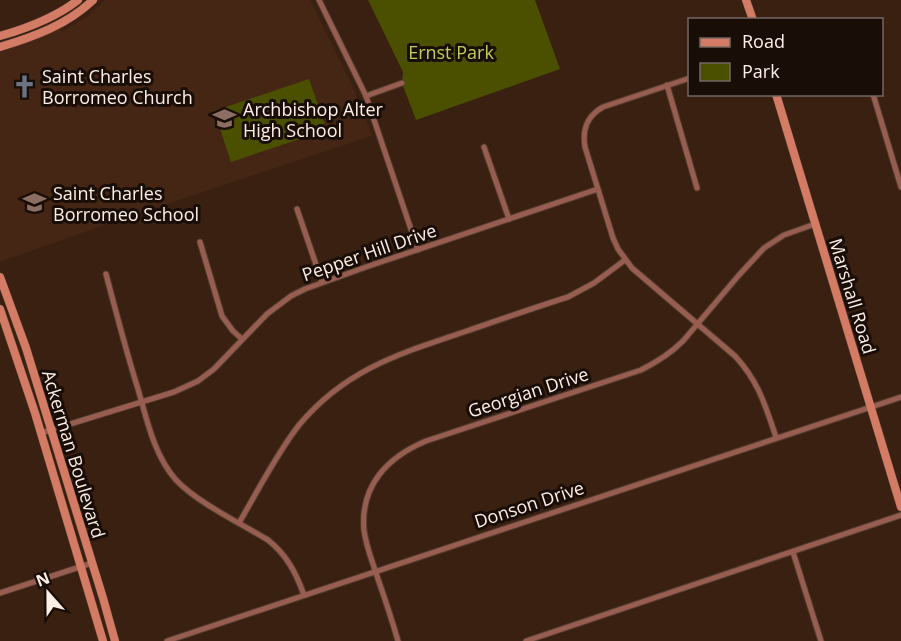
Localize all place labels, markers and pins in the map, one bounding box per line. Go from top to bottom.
place label: Saint Charles Borromeo Church [42,64,193,109]
church icon: Saint Charles Borromeo Church [11,73,37,99]
place label: Archbishop Alter High School [243,97,384,142]
school or university icon: Archbishop Alter High School [212,106,238,132]
place label: Saint Charles Borromeo School [53,181,199,226]
school or university icon: Saint Charles Borromeo School [22,190,48,216]

